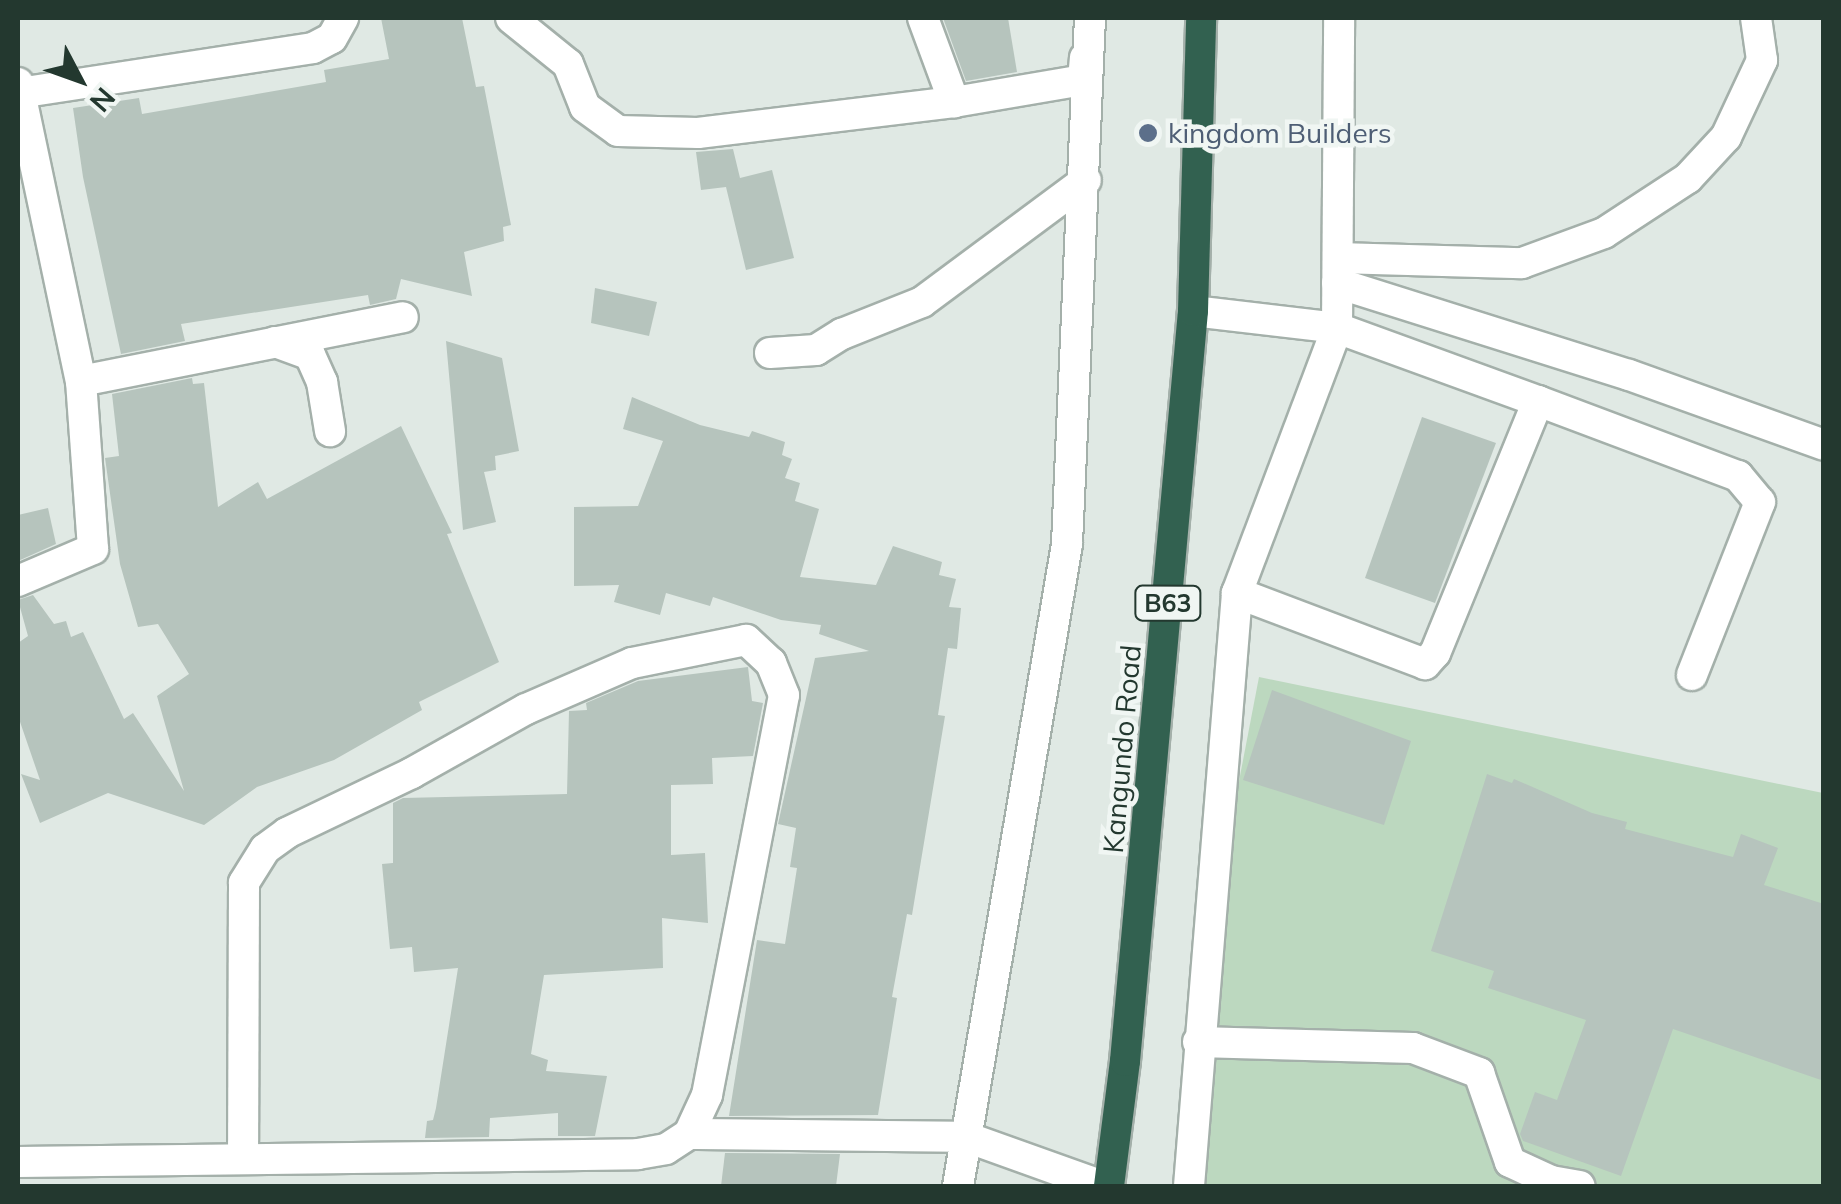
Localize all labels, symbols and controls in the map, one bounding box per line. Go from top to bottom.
north arrow [30,30,130,130]
text: N [83,81,123,119]
place label: kingdom Builders [1168,116,1392,150]
marker: kingdom Builders [1137,122,1159,144]
road number: B63 [1133,583,1203,623]
street label: Kangundo Road [1096,643,1148,855]

